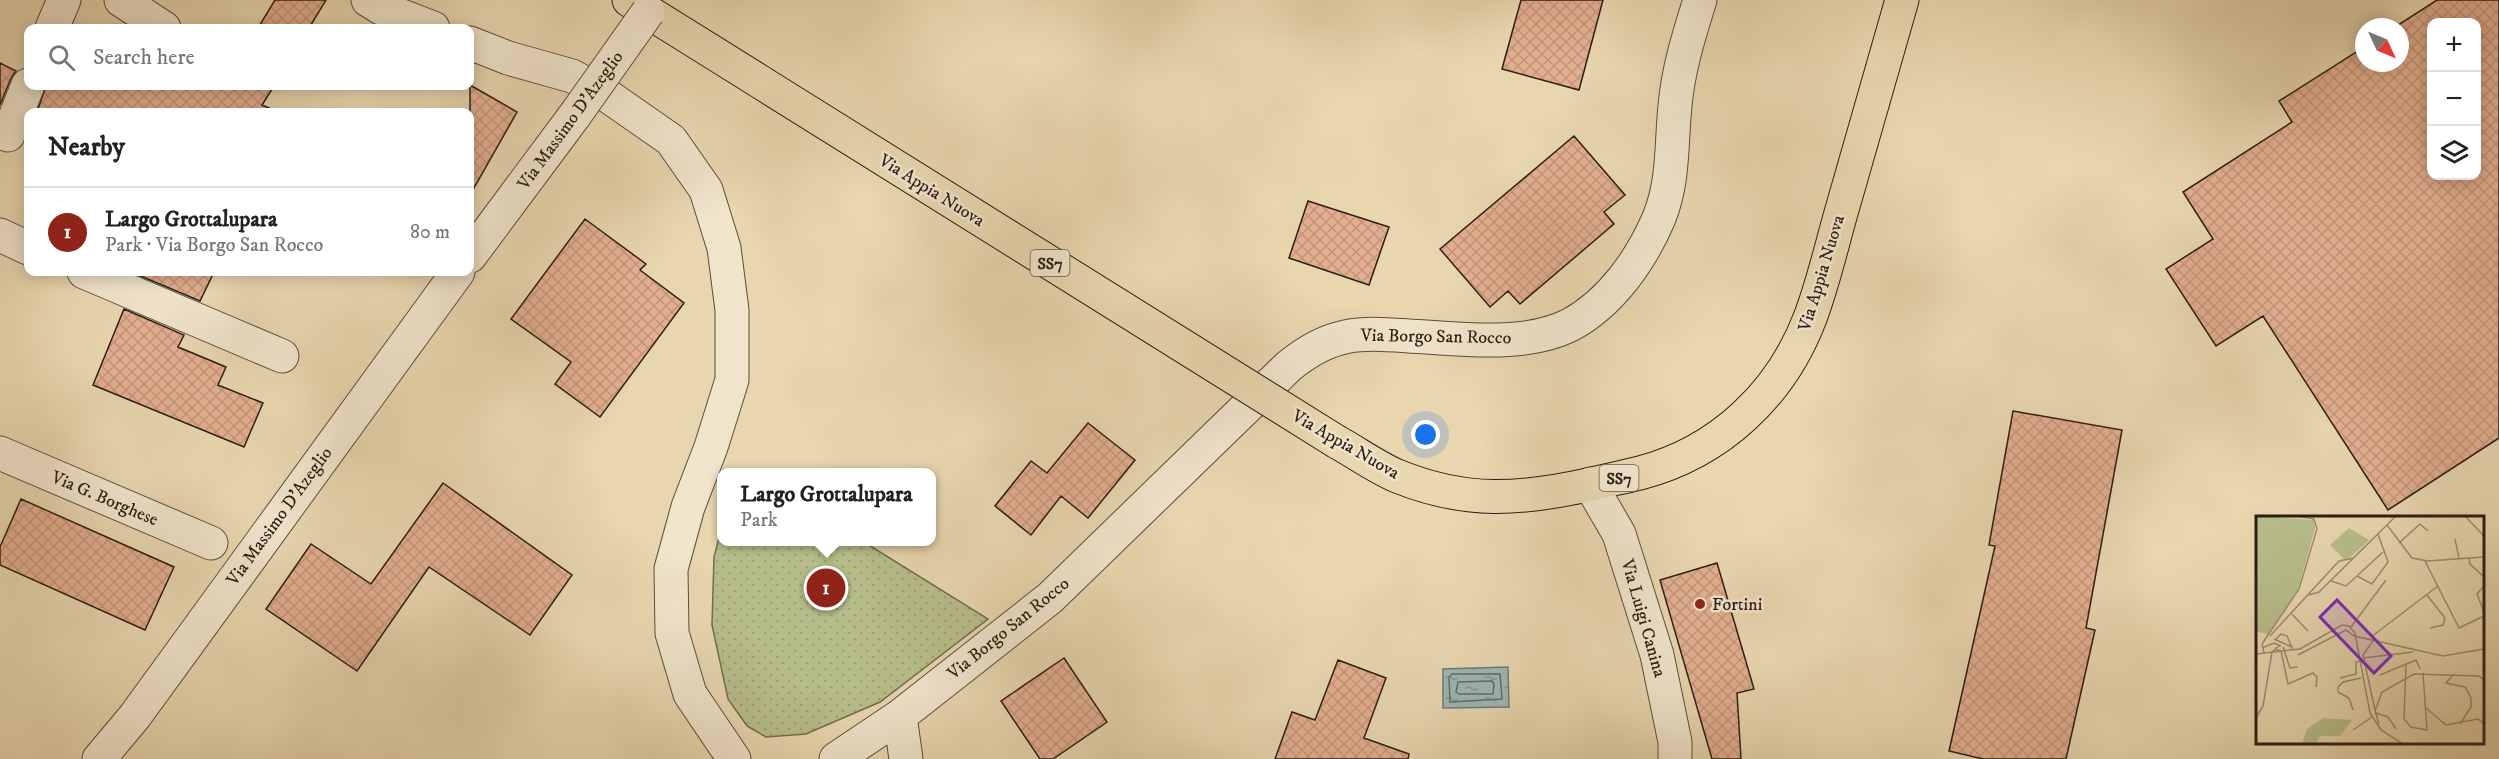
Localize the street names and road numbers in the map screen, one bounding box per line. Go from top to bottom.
street label: Via Massimo D'Azeglio [513,47,629,195]
street label: Via Appia Nuova [874,149,989,232]
street label: Via Appia Nuova [1794,212,1850,335]
road number: SS7 [1030,250,1070,276]
street label: Via Borgo San Rocco [1359,325,1512,349]
street label: Via Appia Nuova [1287,405,1403,485]
street label: Via Massimo D'Azeglio [222,443,338,591]
road number: SS7 [1600,465,1638,491]
street label: Via G. Borghese [47,466,161,531]
street label: Via Luigi Canina [1615,556,1670,680]
street label: Via Borgo San Rocco [942,573,1074,685]

